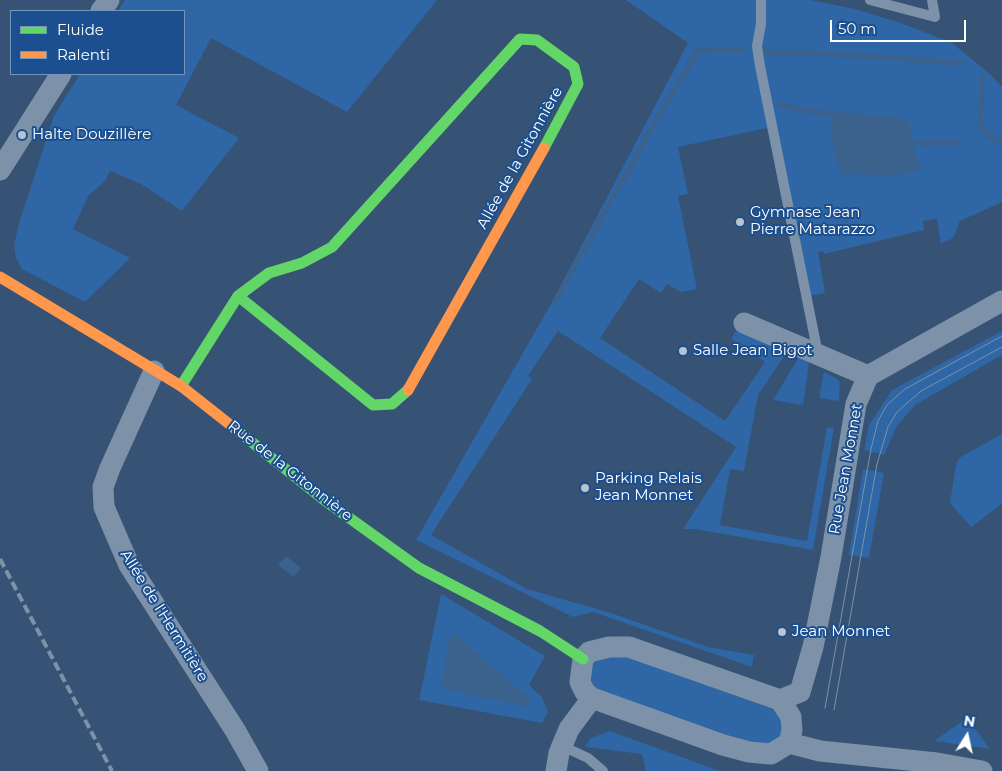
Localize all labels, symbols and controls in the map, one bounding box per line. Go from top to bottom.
legend [10,10,185,75]
scale bar [832,10,968,42]
text: 50 m [838,19,876,38]
text: Fluide [57,20,104,39]
text: Ralenti [57,45,110,64]
street label: Allée de la Gitonnière [473,84,567,232]
place label: Halte Douzillère [32,126,151,144]
marker: Halte Douzillère [16,129,28,141]
place label: Gymnase Jean Pierre Matarazzo [750,204,875,239]
marker: Gymnase Jean Pierre Matarazzo [734,216,746,228]
place label: Salle Jean Bigot [693,342,813,360]
marker: Salle Jean Bigot [677,345,689,357]
street label: Rue Jean Monnet [826,402,866,536]
street label: Rue de la Gitonnière [224,417,356,525]
place label: Parking Relais Jean Monnet [595,470,702,505]
marker: Parking Relais Jean Monnet [579,482,591,494]
street label: Allée de l'Hermitière [116,547,212,685]
place label: Jean Monnet [792,623,890,641]
marker: Jean Monnet [776,626,788,638]
north arrow [942,711,992,761]
text: N [962,711,977,731]

